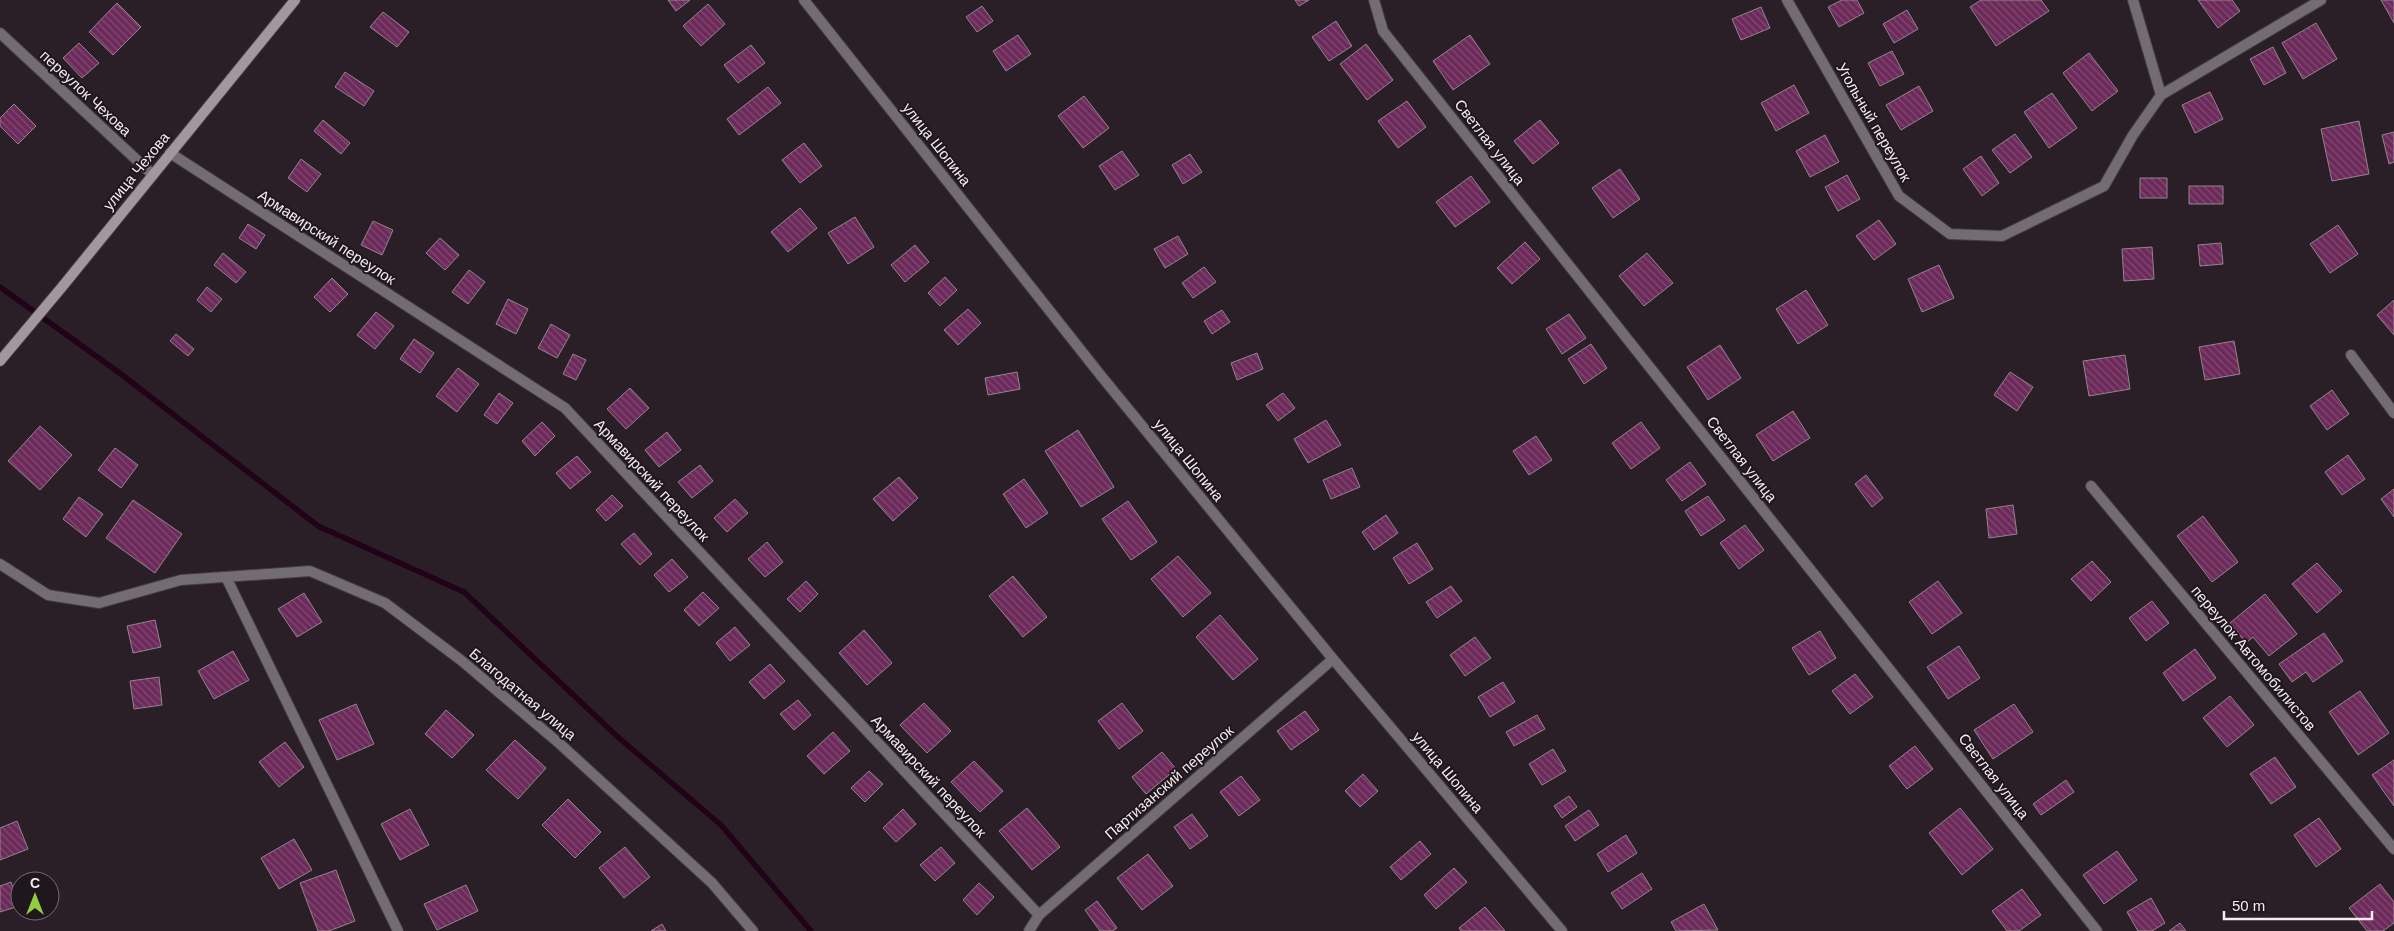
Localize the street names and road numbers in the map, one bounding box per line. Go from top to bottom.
street label: переулок Чехова [37,47,135,140]
street label: Угольный переулок [1833,60,1915,185]
street label: Светлая улица [1451,96,1529,189]
street label: улица Шопина [899,99,975,189]
street label: улица Чехова [99,128,173,213]
street label: Армавирский переулок [255,186,399,288]
street label: Светлая улица [1703,413,1781,506]
street label: Армавирский переулок [591,415,713,545]
street label: улица Шопина [1151,416,1228,505]
street label: переулок Автомобилистов [2188,582,2320,734]
street label: Благодатная улица [466,645,580,744]
street label: Армавирский переулок [868,711,990,841]
street label: Партизанский переулок [1101,721,1237,842]
street label: улица Шопина [1409,728,1487,817]
street label: Светлая улица [1955,730,2033,823]

